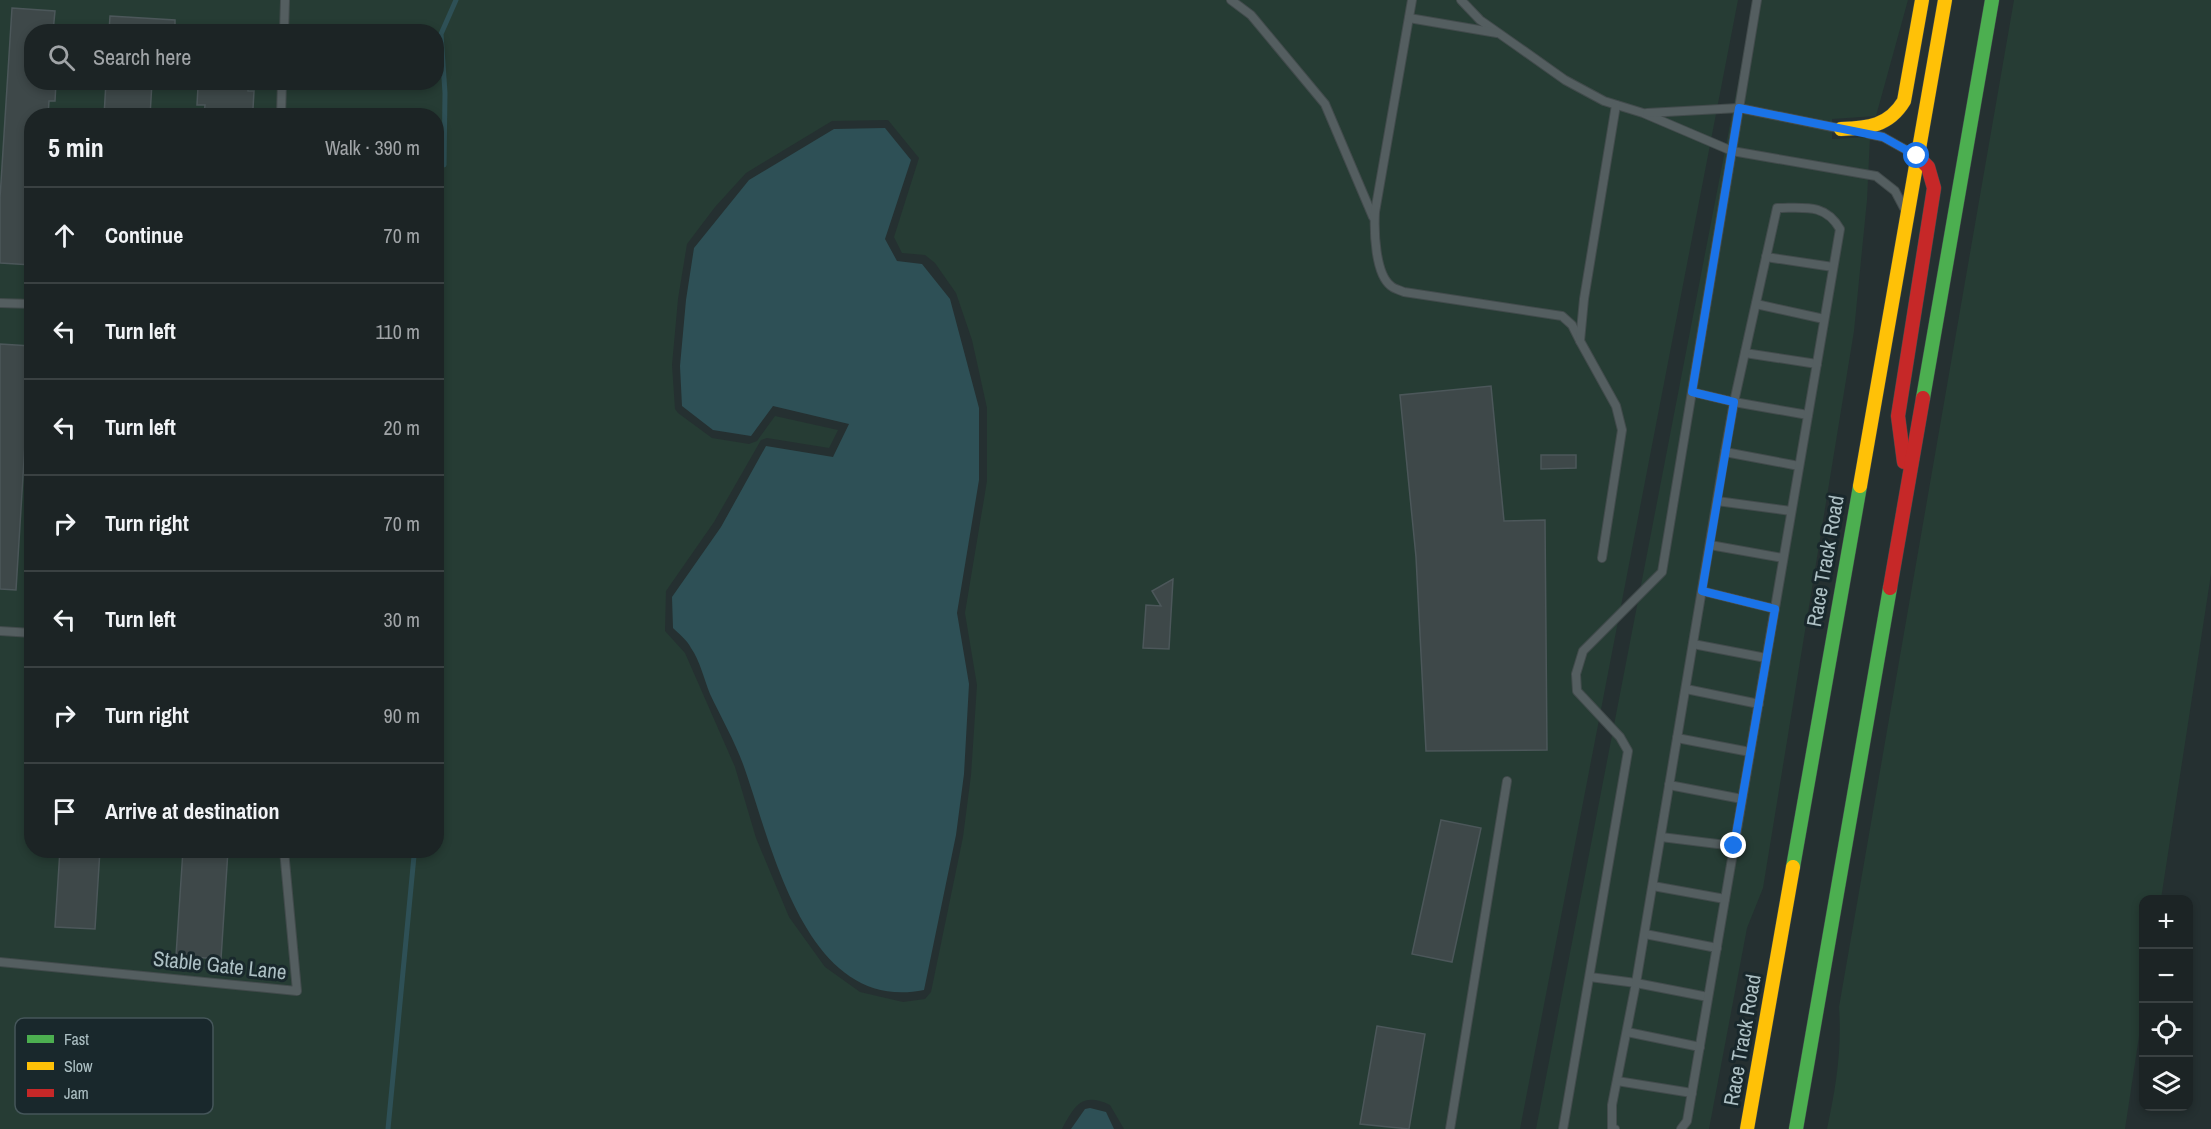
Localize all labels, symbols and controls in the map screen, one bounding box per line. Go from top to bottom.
search box [24,24,444,90]
icon: search [45,41,78,74]
text: Search here [93,42,191,72]
text: 5 min [48,130,104,165]
text: Walk · 390 m [325,134,420,161]
route start [1903,142,1929,168]
icon: ahead [48,219,81,252]
text: Continue [105,220,183,250]
text: 70 m [384,222,420,249]
icon: left [48,315,81,348]
text: Turn left [105,316,176,346]
text: 110 m [376,318,420,345]
icon: left [48,411,81,444]
text: Turn left [105,412,176,442]
text: 20 m [384,414,420,441]
street label: Race Track Road [1799,493,1851,629]
icon: right [48,507,81,540]
text: Turn right [105,508,189,538]
text: 70 m [384,510,420,537]
icon: left [48,603,81,636]
text: Turn left [105,604,176,634]
text: 30 m [384,606,420,633]
icon: right [48,699,81,732]
text: Turn right [105,700,189,730]
text: 90 m [384,702,420,729]
icon: arrive [48,795,81,828]
text: Arrive at destination [105,796,279,826]
route end [1720,832,1746,858]
map controls [2139,895,2193,1111]
button: + [2139,895,2193,949]
street label: Stable Gate Lane [152,944,288,986]
button: − [2139,949,2193,1003]
street label: Race Track Road [1716,972,1768,1108]
button: locate [2139,1003,2193,1057]
legend [15,1018,213,1114]
text: Fast [64,1028,89,1050]
text: Slow [64,1055,93,1077]
button: layers [2139,1057,2193,1111]
text: Jam [64,1082,89,1104]

